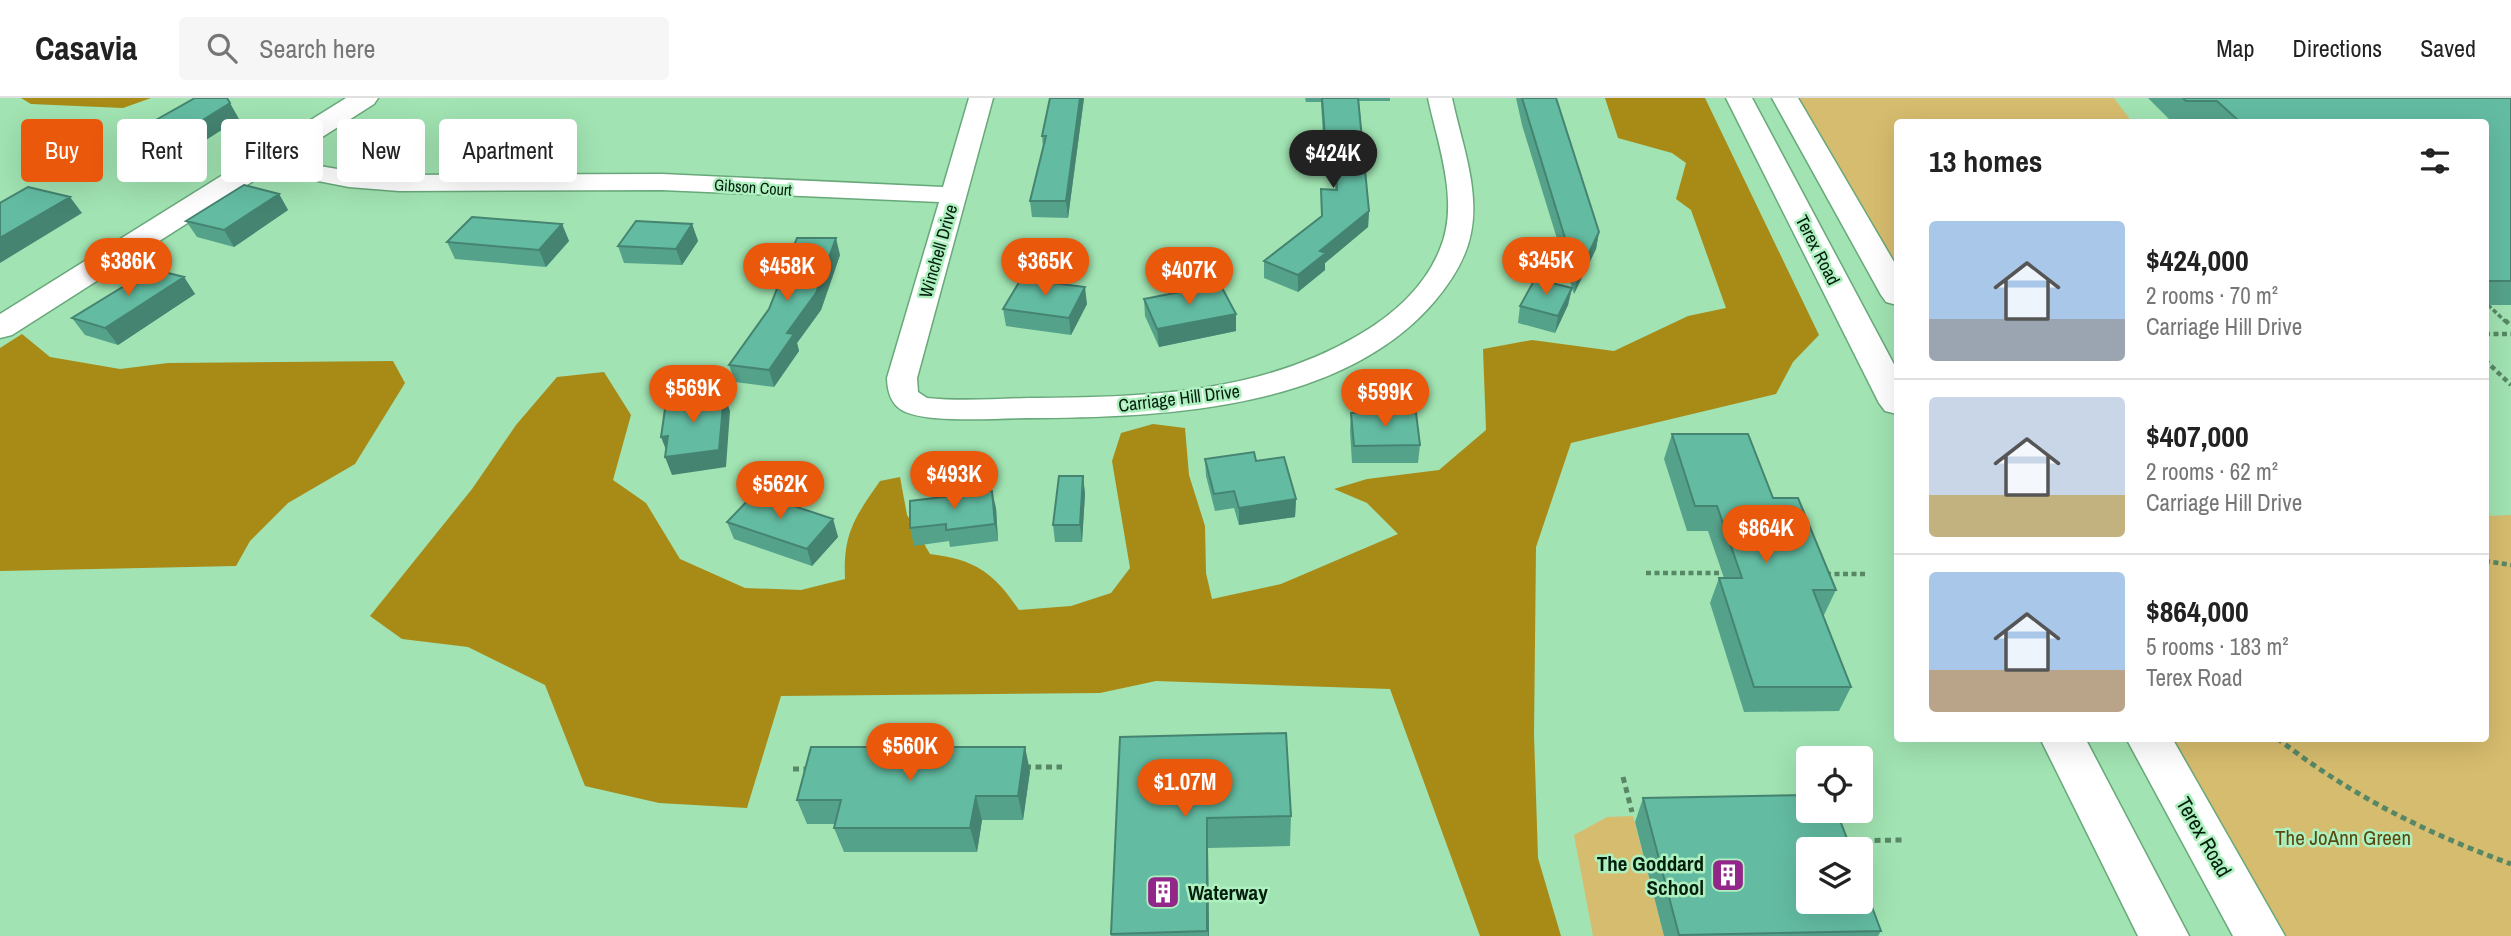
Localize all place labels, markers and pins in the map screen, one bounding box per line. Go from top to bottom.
pin: $424K [1284,130,1382,190]
pin: $386K [79,238,177,298]
pin: $365K [996,238,1094,298]
pin: $345K [1497,238,1595,297]
pin: $458K [738,244,836,303]
pin: $407K [1140,248,1238,307]
pin: $569K [644,366,742,425]
pin: $599K [1336,370,1434,429]
pin: $493K [905,452,1003,511]
pin: $562K [731,462,829,521]
pin: $864K [1717,505,1815,565]
pin: $560K [861,724,959,783]
pin: $1.07M [1128,760,1242,819]
place label: The Goddard School [1597,849,1704,902]
building icon: The Goddard School [1709,856,1747,894]
building icon: Waterway [1144,873,1182,911]
place label: Waterway [1188,878,1268,907]

